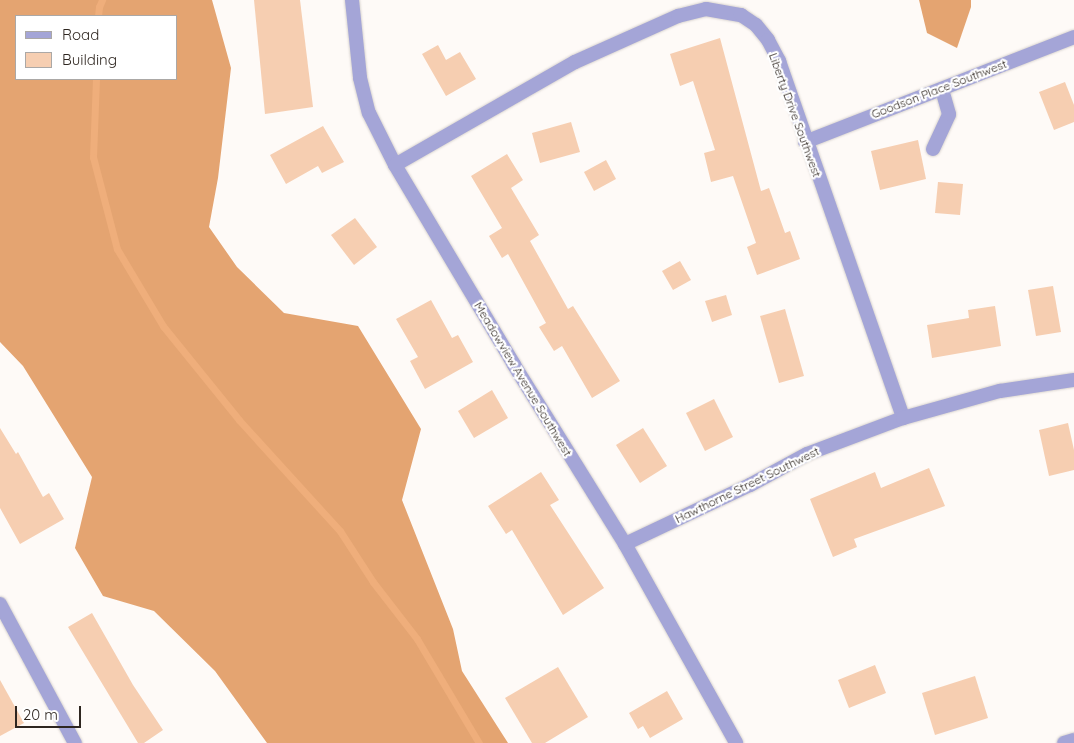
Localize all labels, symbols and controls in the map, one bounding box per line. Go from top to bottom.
legend [15,15,178,80]
text: Road [62,25,99,44]
text: Building [62,50,117,69]
street label: Liberty Drive Southwest [766,51,824,179]
street label: Goodson Place Southwest [869,57,1009,121]
street label: Meadowview Avenue Southwest [471,299,575,459]
street label: Hawthorne Street Southwest [673,444,821,526]
scale bar [18,696,84,728]
text: 20 m [23,705,58,724]

